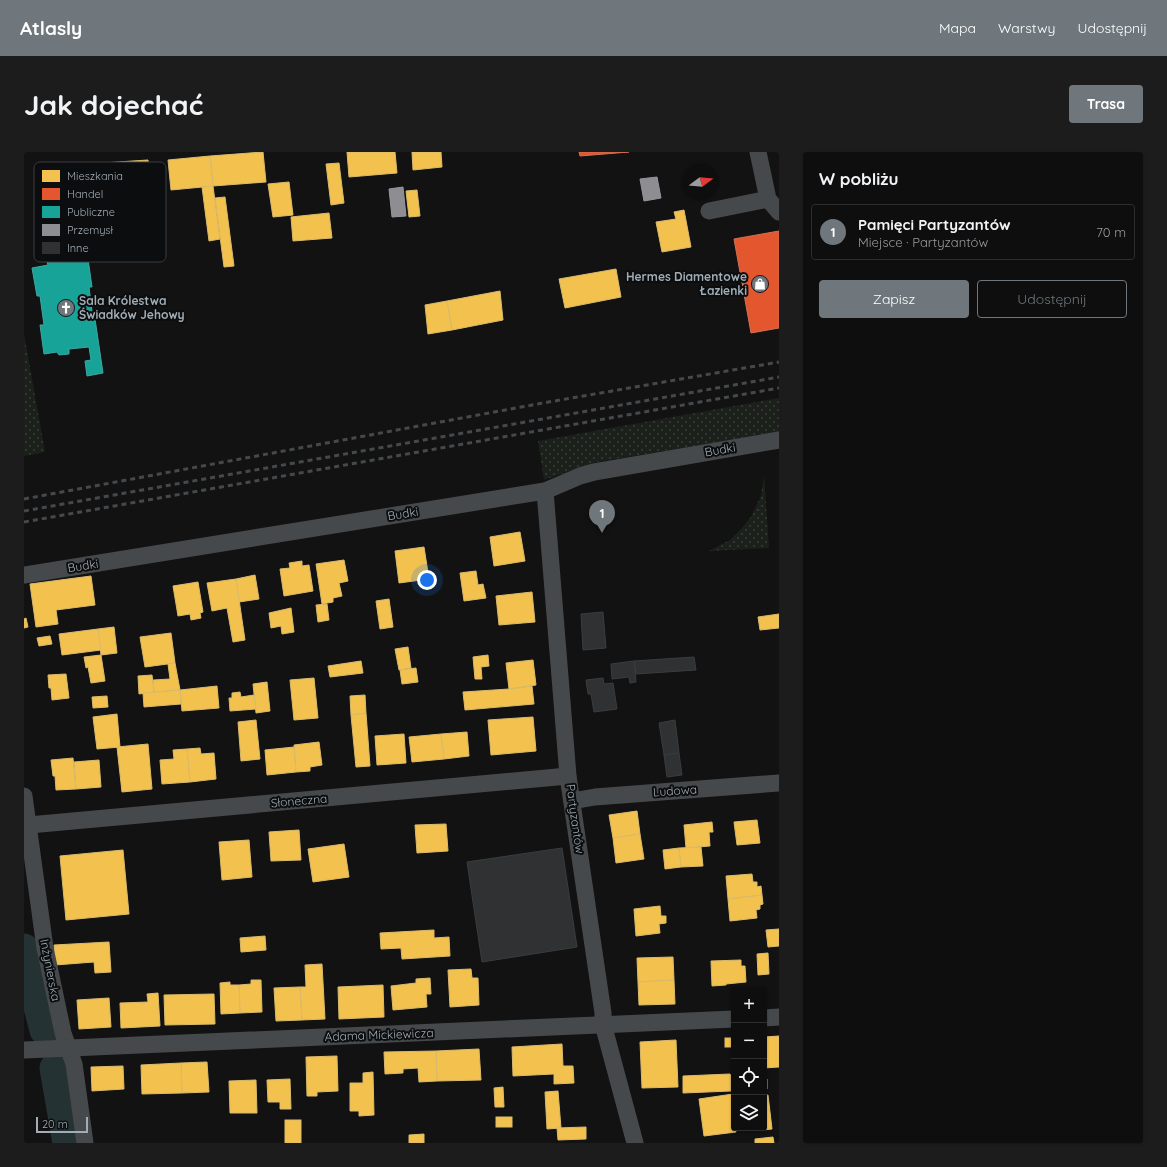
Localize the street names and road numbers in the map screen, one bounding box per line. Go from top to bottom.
street label: Budki [703,439,736,460]
street label: Budki [386,504,419,523]
street label: Budki [66,556,99,575]
street label: Ludowa [652,781,697,800]
street label: Partyzantów [563,783,588,855]
street label: Słoneczna [270,791,328,810]
street label: Inżynierska [37,938,64,1002]
street label: Adama Mickiewicza [324,1025,434,1044]

